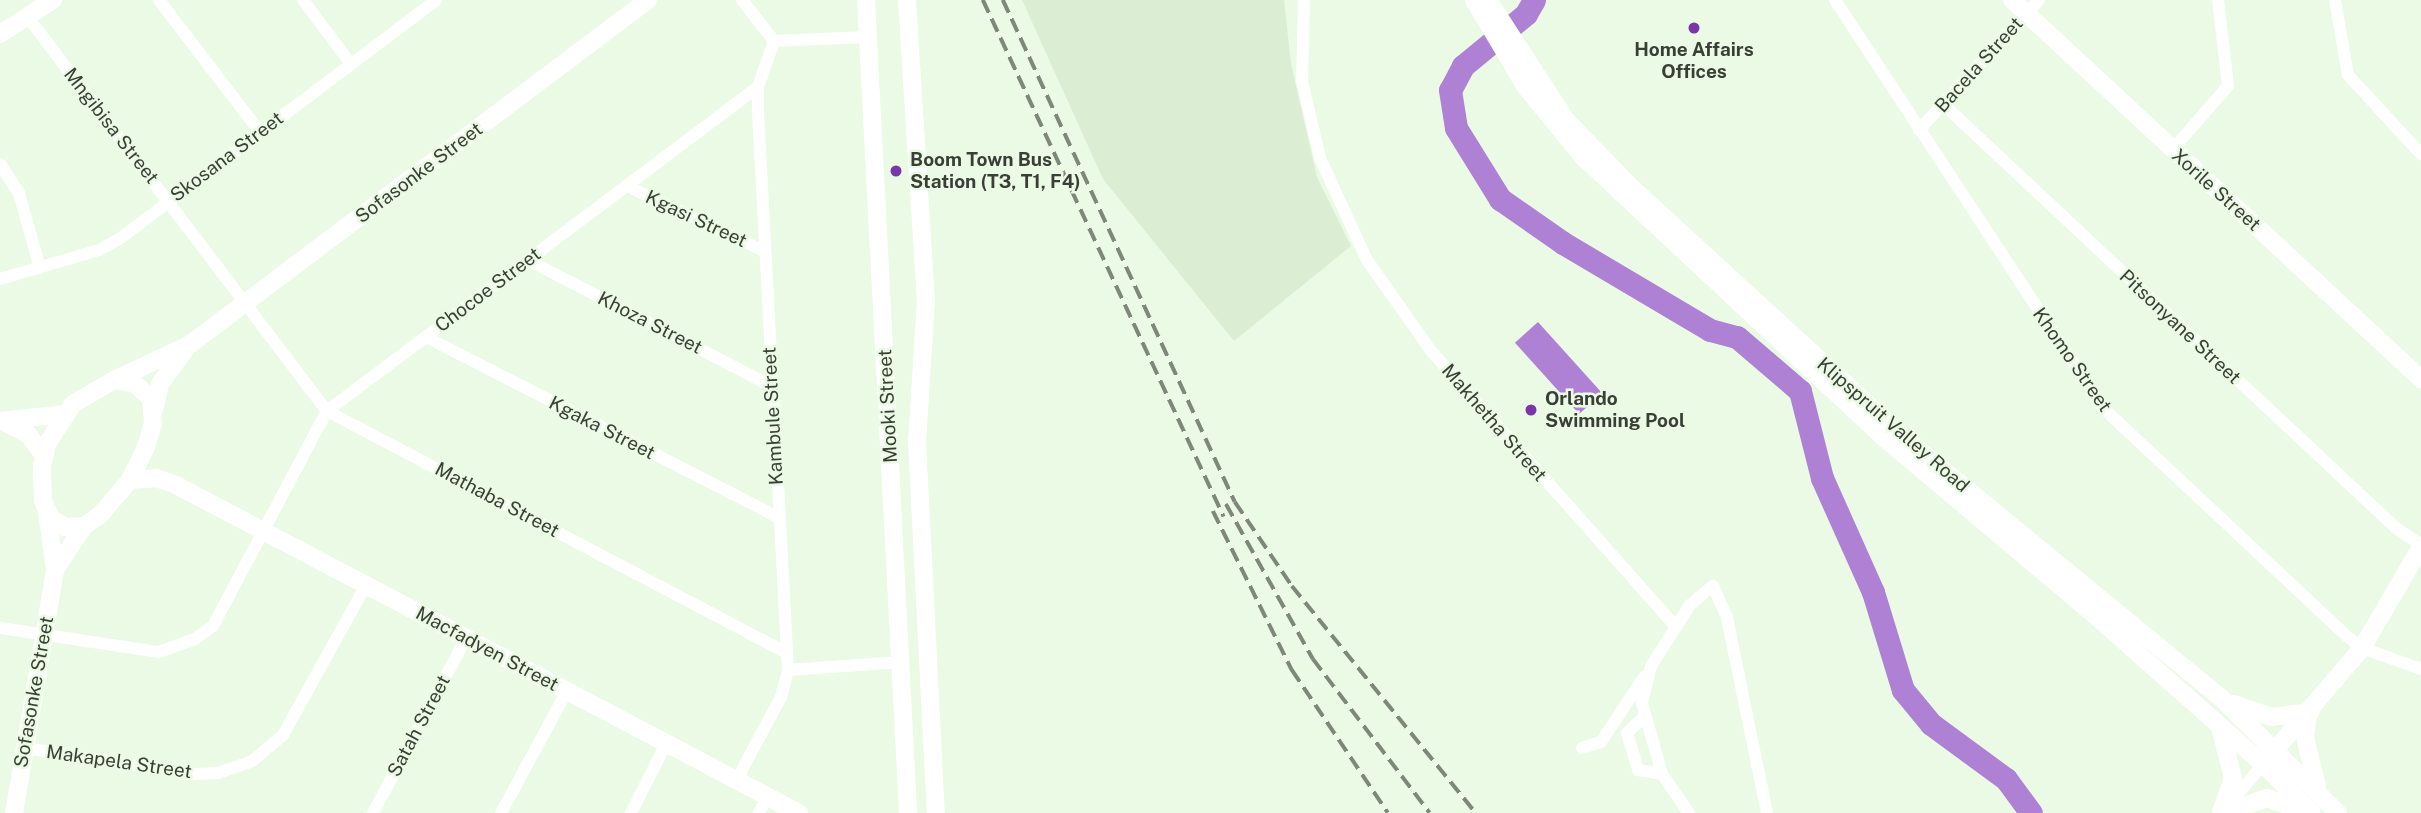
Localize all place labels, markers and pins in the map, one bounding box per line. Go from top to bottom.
marker: Home Affairs Offices [1686,20,1702,36]
place label: Home Affairs Offices [1634,39,1754,83]
place label: Boom Town Bus Station (T3, T1, F4) [910,149,1081,193]
marker: Boom Town Bus Station (T3, T1, F4) [888,163,904,179]
place label: Orlando Swimming Pool [1545,388,1685,432]
marker: Orlando Swimming Pool [1523,402,1539,418]

